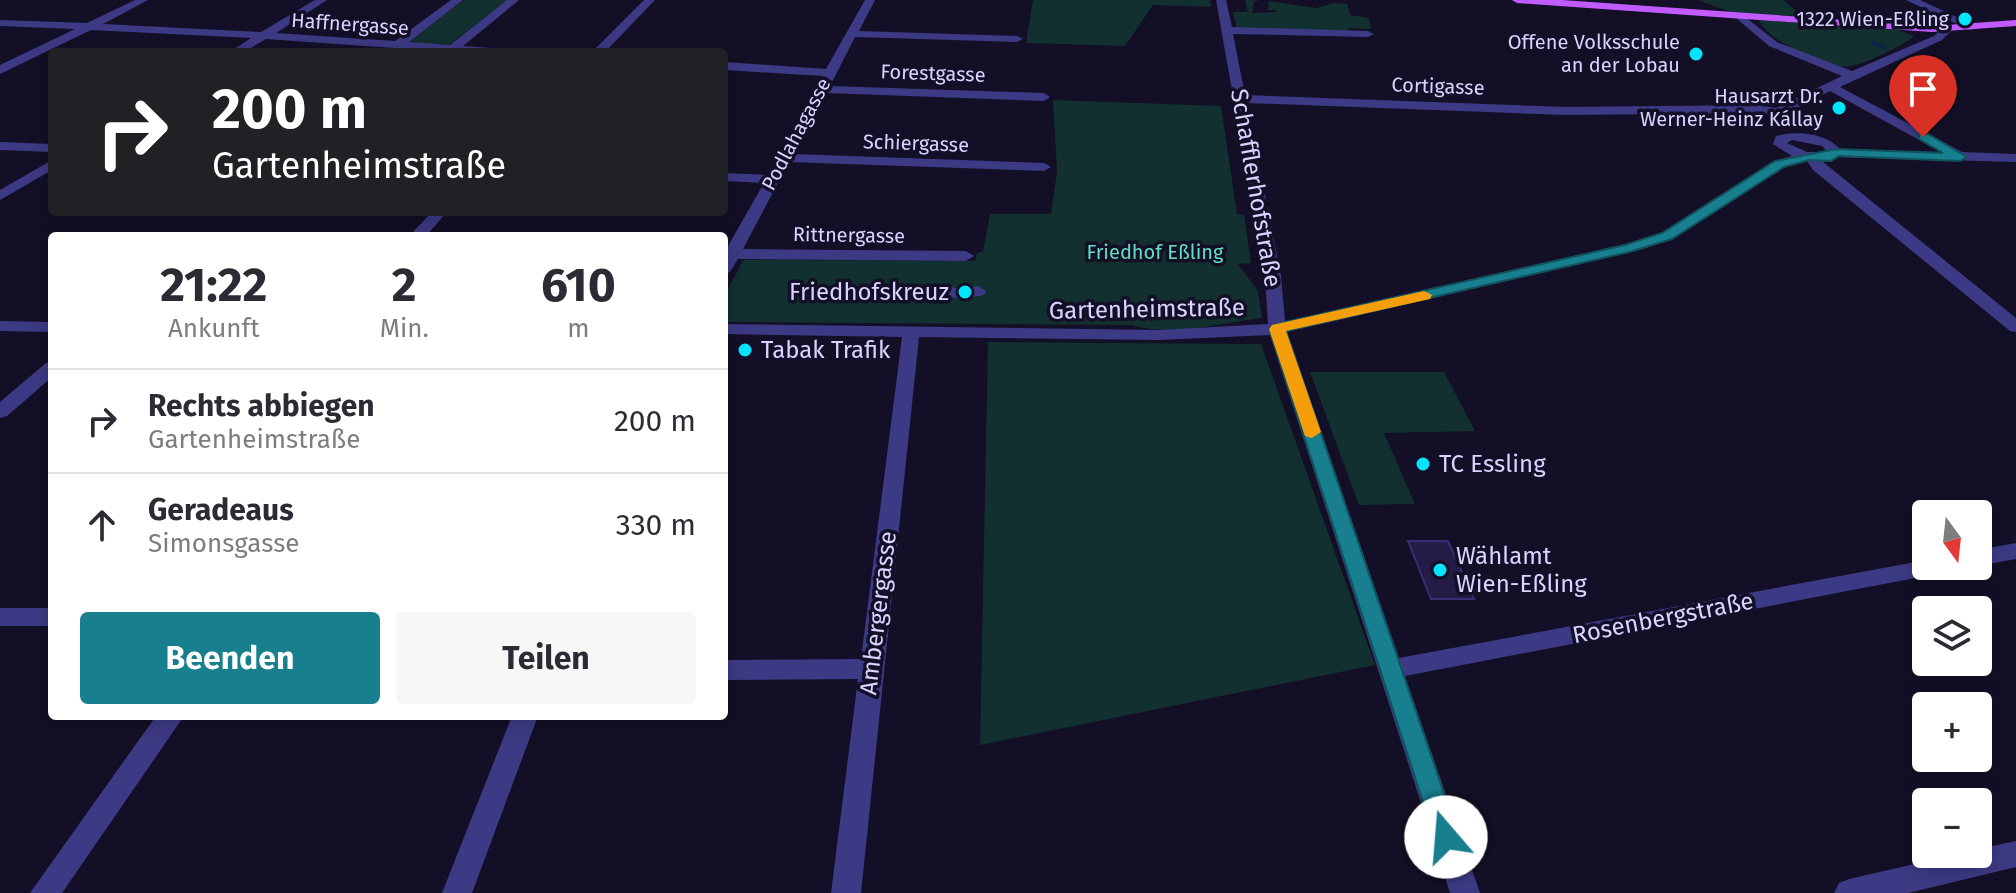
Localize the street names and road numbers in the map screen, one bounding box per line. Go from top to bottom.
street label: Haffnergasse [290,8,410,40]
street label: Forestgasse [880,59,986,87]
street label: Cortigasse [1391,72,1485,100]
street label: Podlahagasse [756,74,836,194]
street label: Schafflerhofstraße [1225,87,1287,289]
street label: Schiergasse [862,129,970,157]
street label: Rittnergasse [793,222,905,248]
street label: Gartenheimstraße [1049,293,1245,325]
street label: Ambergergasse [854,530,902,696]
street label: Rosenbergstraße [1570,587,1756,649]

